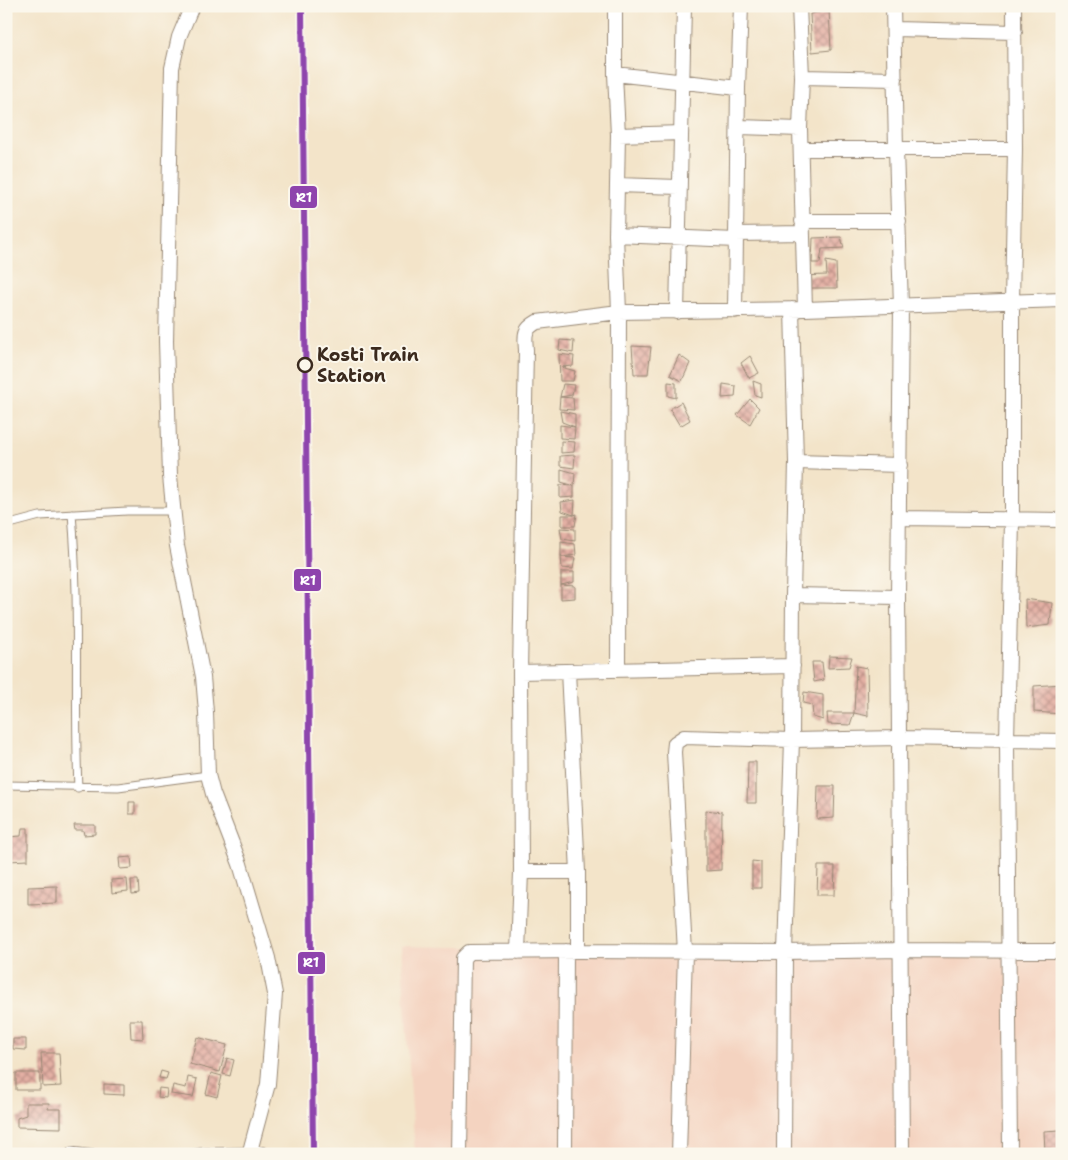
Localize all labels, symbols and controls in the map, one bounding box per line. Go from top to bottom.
line badge: R1 [289,185,318,209]
text: R1 [296,188,312,206]
place label: Kosti Train Station [317,343,419,388]
marker: Kosti Train Station [297,357,313,373]
line badge: R1 [293,568,322,592]
text: R1 [300,571,316,589]
line badge: R1 [297,951,326,975]
text: R1 [303,953,319,971]

